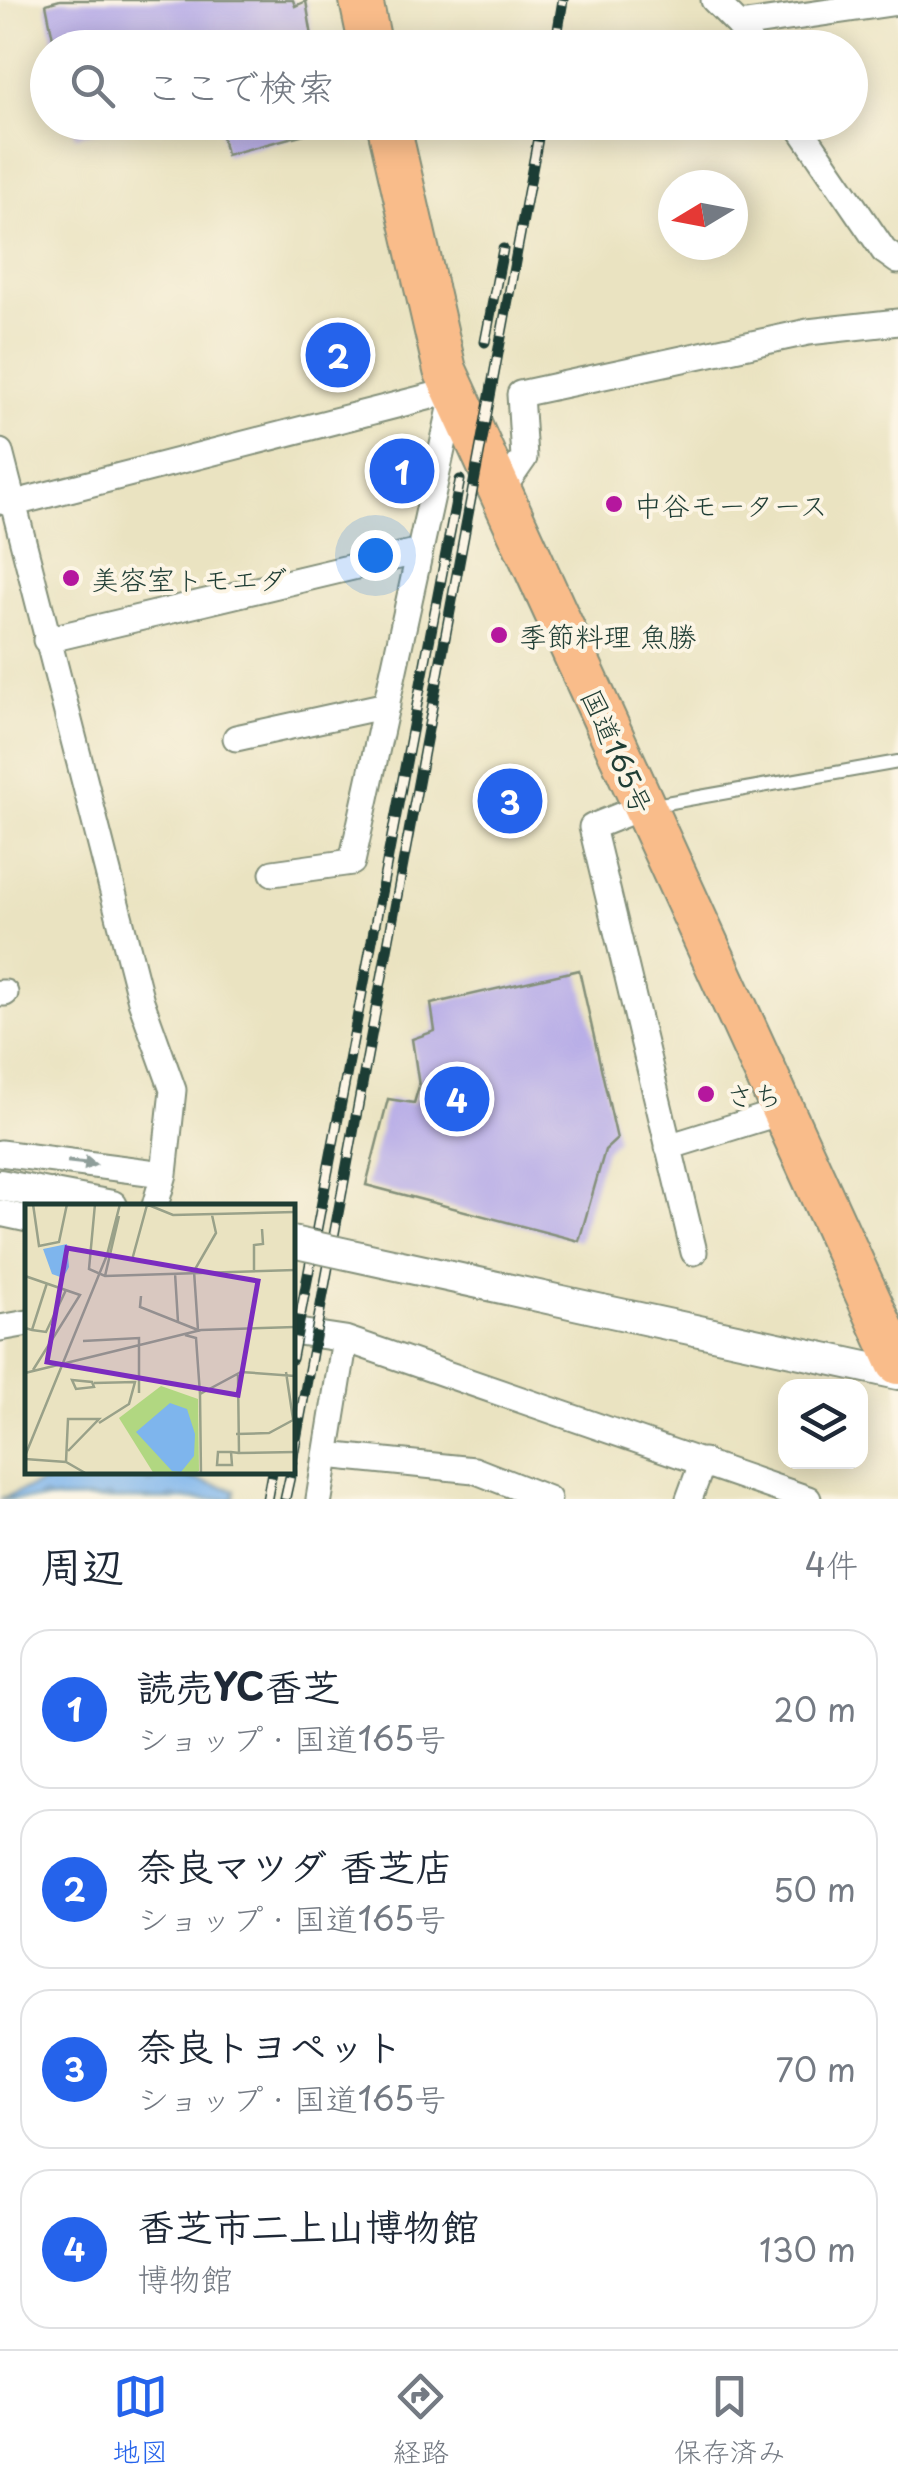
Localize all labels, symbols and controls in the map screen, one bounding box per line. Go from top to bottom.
search box [30,30,868,140]
text: ここで検索 [145,57,335,114]
icon: search [65,58,120,113]
north arrow [658,170,748,260]
pin: 2 [306,318,370,392]
pin: 1 [370,434,434,508]
place label: 中谷モータース [634,483,828,526]
marker: 中谷モータース [603,493,625,515]
your location [350,530,401,581]
place label: 美容室トモエダ [91,557,287,600]
marker: 美容室トモエダ [60,567,82,589]
place label: 季節料理 魚勝 [519,614,696,657]
marker: 季節料理 魚勝 [488,624,510,646]
street label: 国道165号 [571,681,665,821]
pin: 3 [478,764,542,838]
pin: 4 [424,1062,490,1136]
place label: さち [726,1073,782,1116]
marker: さち [695,1083,717,1105]
one-way arrow [67,1156,98,1172]
inset map [25,1204,295,1474]
map controls [778,1379,868,1469]
button: layers [778,1379,868,1469]
text: 周辺 [40,1533,124,1596]
text: 4件 [805,1540,858,1588]
text: 読売YC香芝 [137,1657,340,1714]
text: 1 [67,1685,82,1733]
text: 20 m [774,1685,856,1733]
text: ショップ · 国道165号 [137,1714,446,1762]
text: 奈良マツダ 香芝店 [137,1837,453,1894]
text: 2 [63,1865,86,1913]
text: 50 m [773,1865,856,1913]
text: ショップ · 国道165号 [137,1894,446,1942]
text: 奈良トヨペット [137,2017,403,2074]
text: 3 [64,2045,85,2093]
text: 70 m [776,2045,856,2093]
text: ショップ · 国道165号 [137,2074,446,2122]
text: 香芝市二上山博物館 [137,2197,479,2254]
text: 4 [64,2225,85,2273]
text: 130 m [759,2225,856,2273]
text: 博物館 [137,2254,233,2302]
tab: 地図 [112,2369,168,2472]
tab: 経路 [393,2369,449,2472]
tab: 保存済み [674,2369,786,2472]

